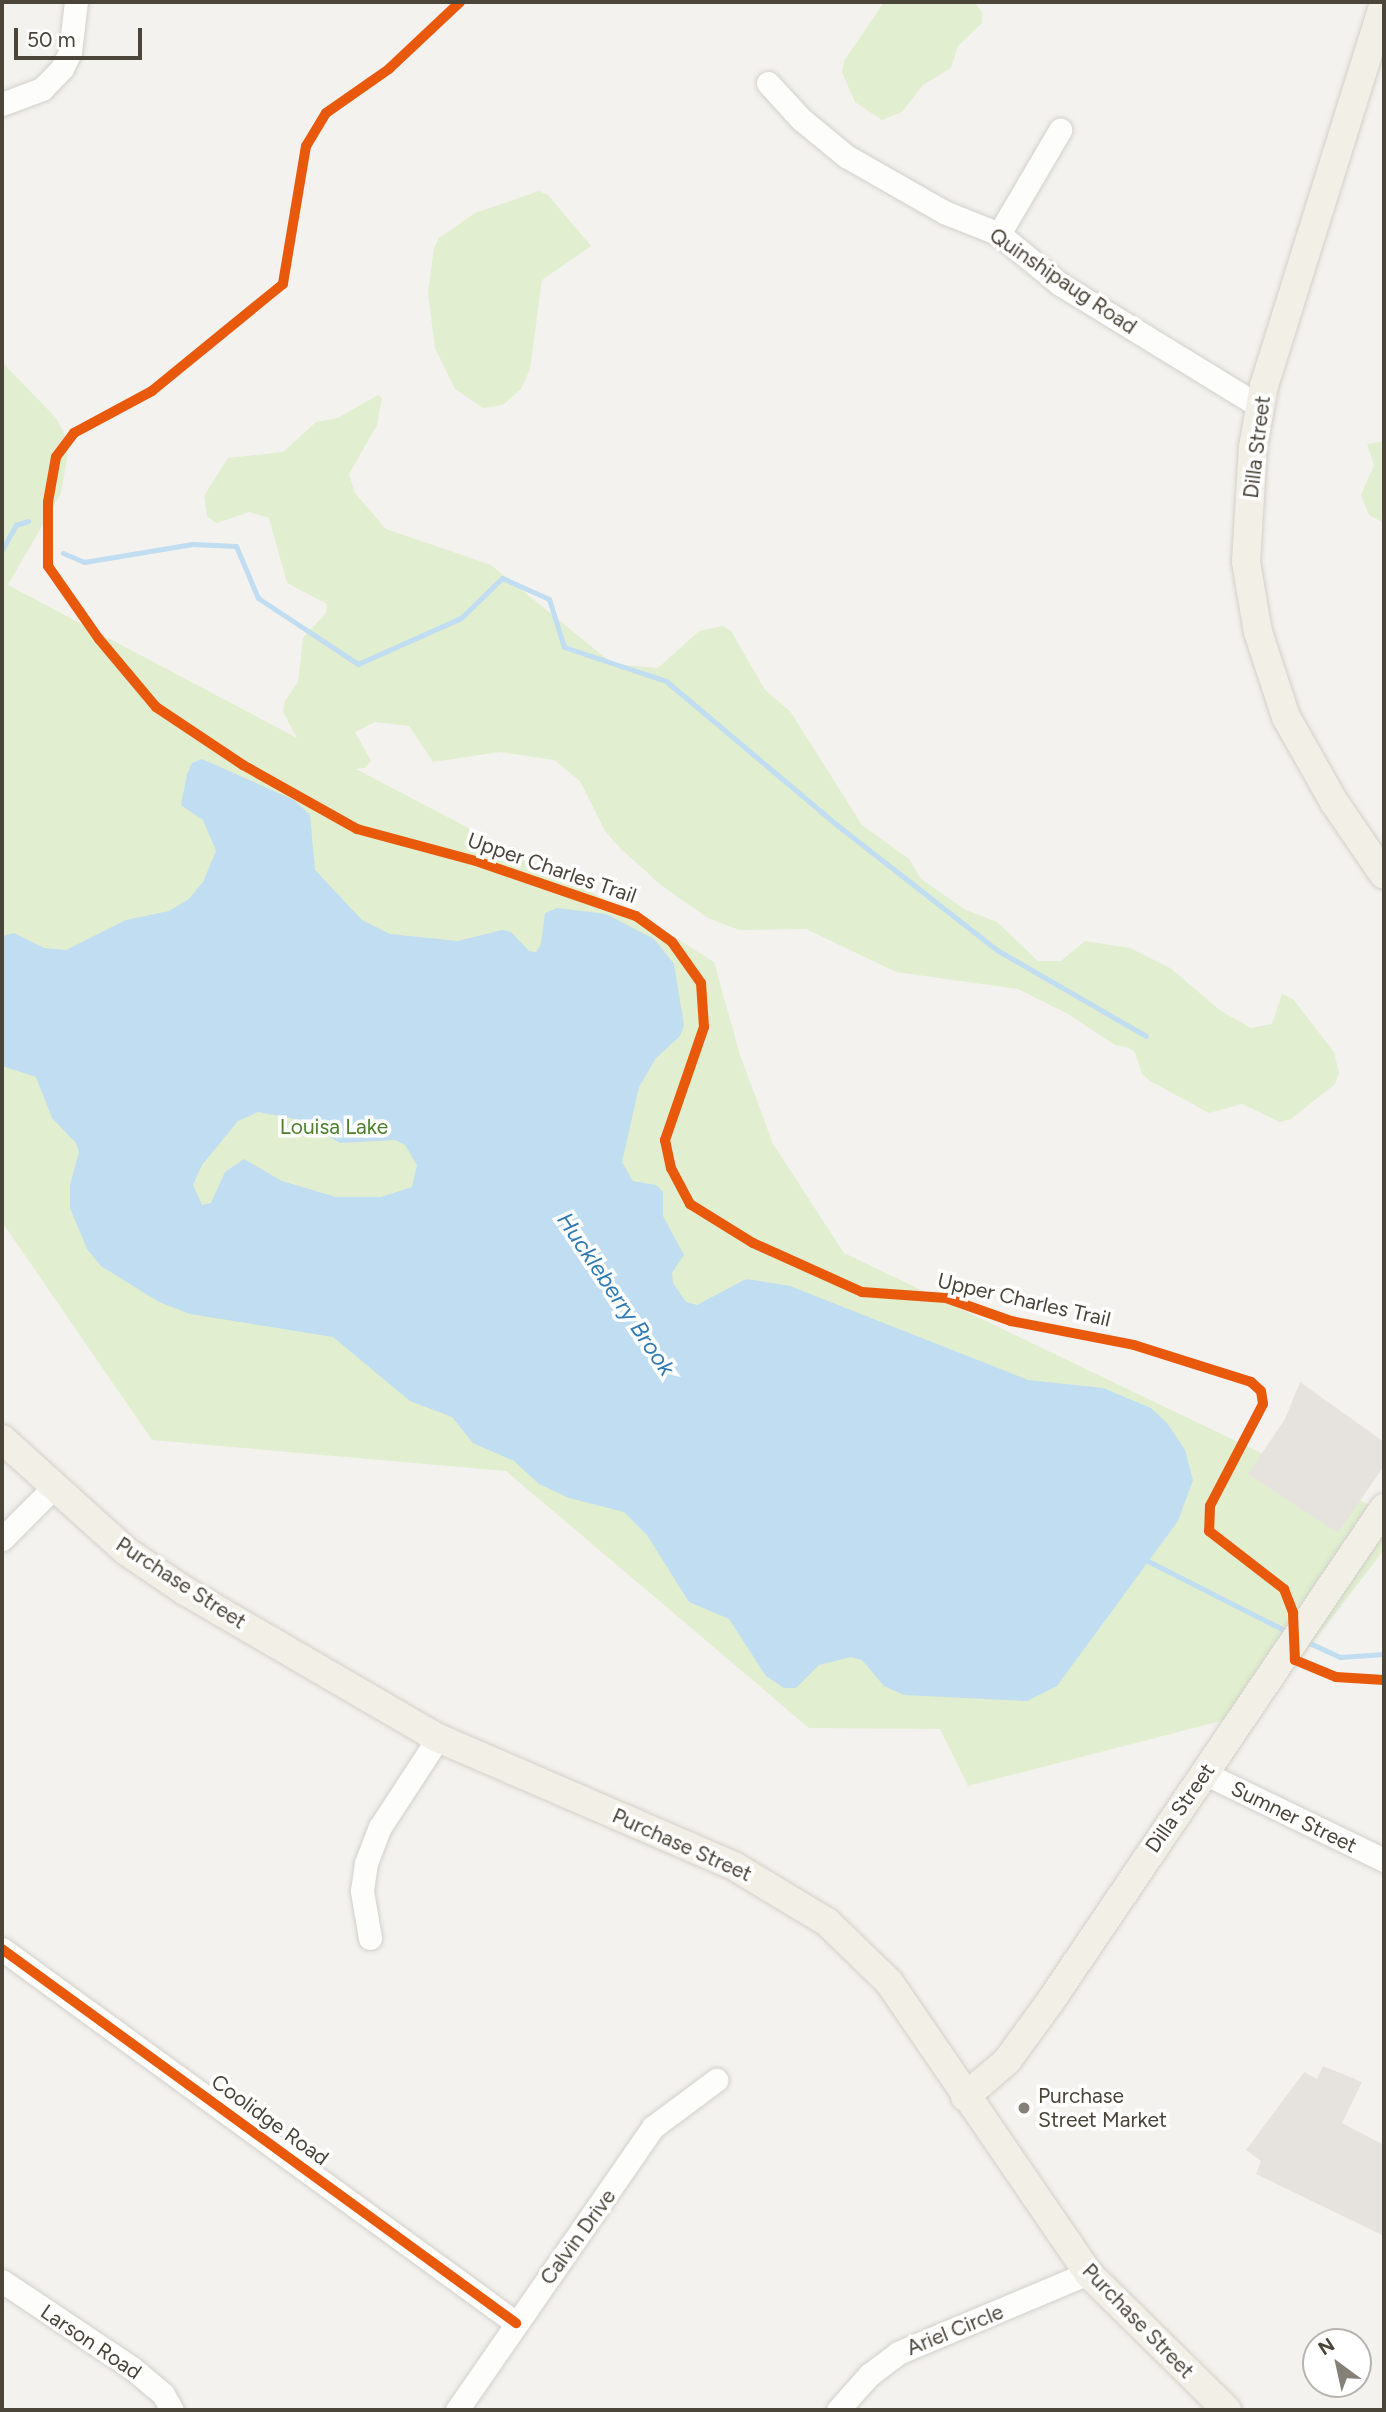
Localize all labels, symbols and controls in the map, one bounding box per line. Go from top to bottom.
scale bar [18,14,145,58]
text: 50 m [27,27,76,52]
street label: Quinshipaug Road [985,223,1141,339]
street label: Dilla Street [1238,394,1276,500]
street label: Upper Charles Trail [464,827,640,909]
park label: Louisa Lake [280,1114,388,1140]
water label: Huckleberry Brook [551,1207,681,1381]
street label: Upper Charles Trail [935,1268,1113,1332]
street label: Purchase Street [111,1532,251,1634]
street label: Dilla Street [1140,1758,1220,1858]
street label: Sumner Street [1227,1776,1361,1858]
street label: Purchase Street [608,1803,756,1887]
street label: Coolidge Road [207,2069,333,2171]
place label: Purchase Street Market [1038,2083,1167,2133]
marker: Purchase Street Market [1016,2100,1032,2116]
street label: Calvin Drive [535,2184,621,2290]
street label: Purchase Street [1077,2258,1199,2384]
street label: Larson Road [36,2299,146,2385]
street label: Ariel Circle [903,2299,1007,2361]
north arrow [1302,2328,1372,2398]
text: N [1314,2333,1339,2360]

